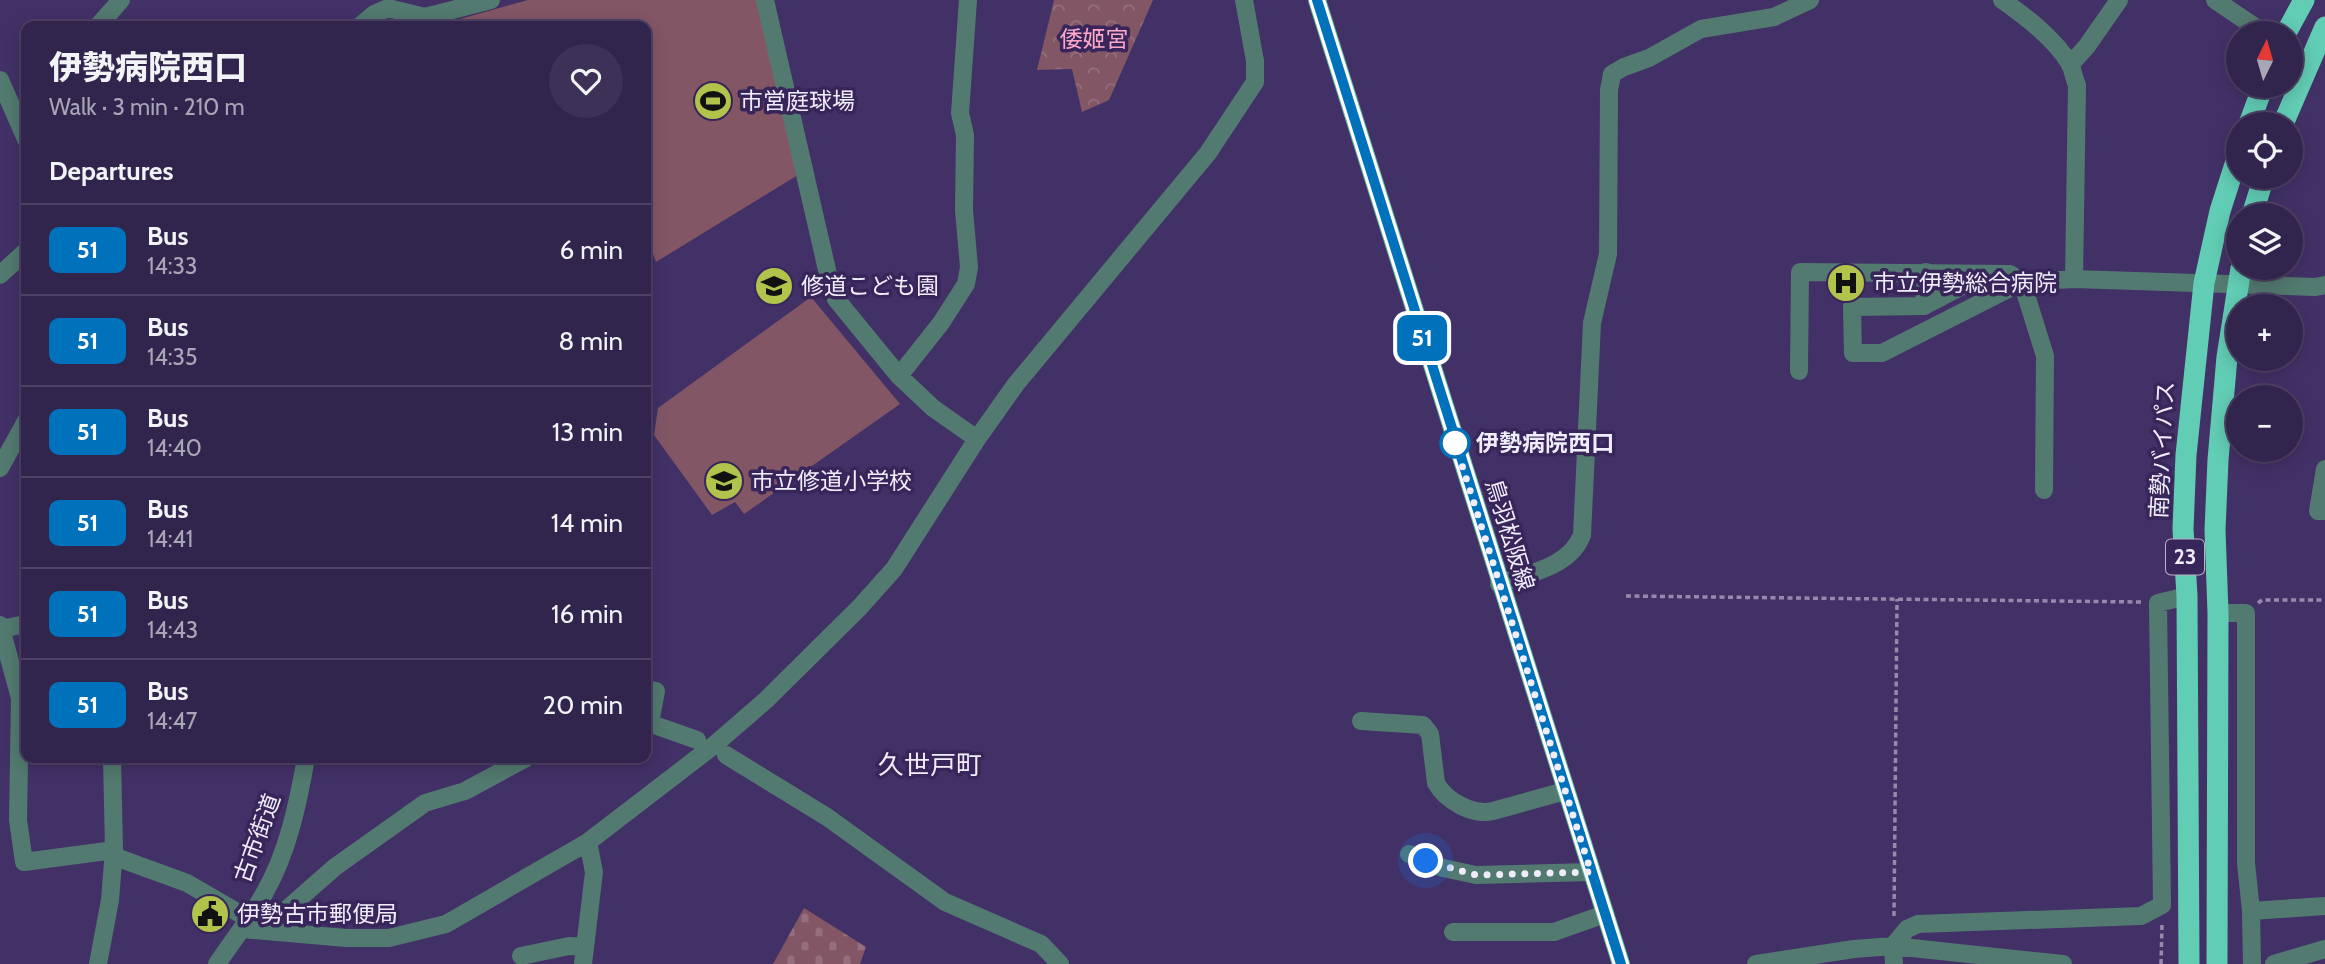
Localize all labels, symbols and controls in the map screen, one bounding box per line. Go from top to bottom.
north arrow [2226,21,2303,98]
map controls [2226,21,2303,462]
park label: 倭姬宮 [1060,25,1129,53]
button: heart [549,44,623,118]
text: 伊勢病院西口 [49,47,247,87]
sports icon: 市営庭球場 [692,80,734,122]
place label: 市営庭球場 [740,87,855,115]
text: Walk · 3 min · 210 m [49,93,245,121]
button: locate [2226,112,2303,189]
text: Departures [49,155,173,187]
button: layers [2226,203,2303,280]
text: Bus [147,220,188,252]
text: 6 min [560,234,623,266]
text: 51 [77,235,98,264]
text: 14:33 [147,252,197,280]
hospital icon: 市立伊勢総合病院 [1825,262,1867,304]
school or university icon: 修道こども園 [753,265,795,307]
place label: 市立伊勢総合病院 [1873,269,2057,297]
place label: 修道こども園 [801,272,939,300]
button: + [2226,294,2303,371]
text: Bus [147,311,188,343]
line badge: 51 [1390,315,1454,361]
text: 51 [1411,323,1433,352]
text: 8 min [559,325,623,357]
text: 51 [77,326,98,355]
text: 14:35 [147,343,197,371]
street label: 南勢バイパス [2144,381,2180,519]
button: − [2226,385,2303,462]
text: Bus [147,402,188,434]
text: 13 min [552,416,623,448]
text: 51 [77,417,98,446]
marker: 伊勢病院西口 [1440,428,1470,458]
place label: 伊勢病院西口 [1476,429,1614,457]
text: 14:40 [147,434,202,462]
school or university icon: 市立修道小学校 [703,460,745,502]
place label: 市立修道小学校 [751,467,912,495]
street label: 鳥羽松阪線 [1480,476,1540,594]
text: Bus [147,493,188,525]
text: 14 min [551,507,623,539]
text: 51 [77,508,98,537]
text: 14:41 [147,525,193,553]
road number: 23 [2166,540,2204,574]
text: Bus [147,584,188,616]
text: 16 min [551,598,623,630]
text: 51 [77,599,98,628]
text: 14:43 [147,616,198,644]
text: Bus [147,675,188,707]
text: 20 min [543,689,623,721]
text: 51 [77,690,98,719]
text: 14:47 [147,707,197,735]
district label: 久世戸町 [878,749,982,781]
street label: 古市街道 [228,790,286,886]
your location [1408,843,1443,878]
public building icon: 伊勢古市郵便局 [189,893,231,935]
place label: 伊勢古市郵便局 [237,900,398,928]

